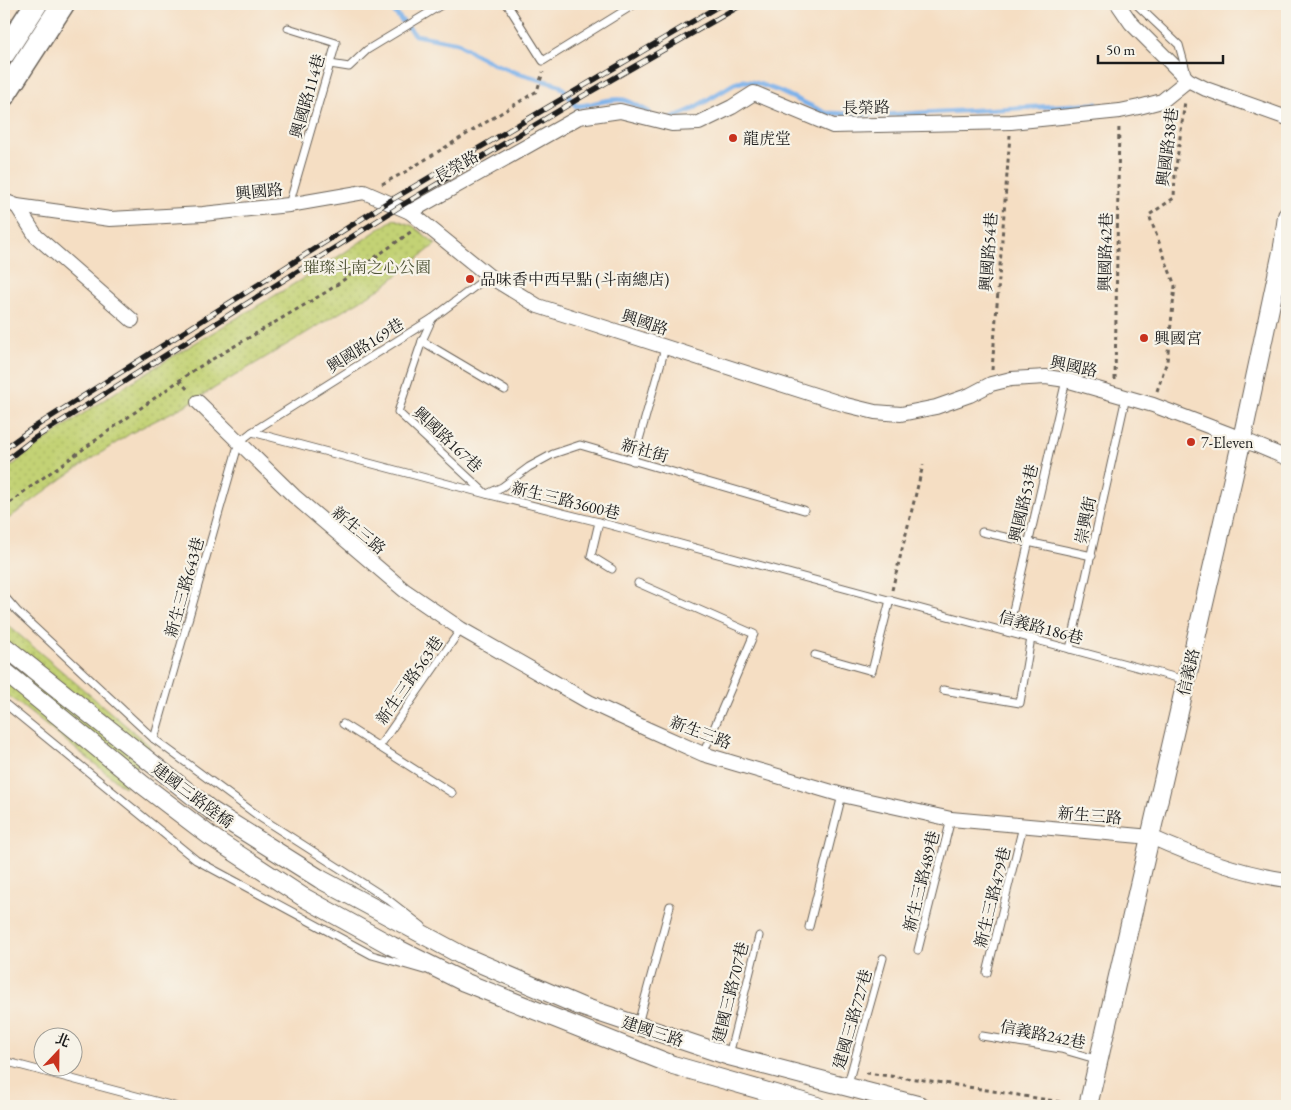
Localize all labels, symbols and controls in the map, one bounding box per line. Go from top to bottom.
scale bar [1098,32,1224,64]
text: 50 m [1106,40,1135,59]
street label: 興國路114巷 [285,51,330,141]
street label: 長榮路 [842,97,890,118]
street label: 興國路38巷 [1152,106,1183,188]
place label: 龍虎堂 [743,128,791,149]
marker: 龍虎堂 [727,132,739,144]
street label: 長榮路 [430,146,482,187]
street label: 興國路 [234,179,284,204]
street label: 興國路54巷 [975,212,1002,292]
street label: 興國路42巷 [1094,212,1117,292]
park label: 璀璨斗南之心公園 [303,257,431,278]
place label: 品味香中西早點 (斗南總店) [480,269,669,290]
marker: 品味香中西早點 (斗南總店) [464,273,476,285]
street label: 興國路 [619,305,671,340]
street label: 興國路169巷 [323,313,408,377]
place label: 興國宮 [1154,328,1202,349]
marker: 興國宮 [1138,332,1150,344]
street label: 興國路 [1048,351,1100,382]
street label: 興國路167巷 [409,402,487,477]
place label: 7-Eleven [1201,432,1254,453]
street label: 新社街 [619,434,671,467]
marker: 7-Eleven [1185,436,1197,448]
street label: 興國路53巷 [1004,462,1043,544]
street label: 新生三路3600巷 [510,477,622,524]
street label: 崇興街 [1070,494,1101,546]
street label: 新生三路 [327,502,390,559]
street label: 新生三路643巷 [160,535,209,640]
street label: 信義路186巷 [996,606,1086,649]
street label: 新生三路563巷 [371,632,448,729]
street label: 信義路 [1173,646,1204,698]
street label: 新生三路 [667,711,734,754]
street label: 建國三路陸橋 [148,758,237,833]
street label: 新生三路 [1057,802,1123,829]
street label: 新生三路489巷 [899,829,944,934]
street label: 新生三路479巷 [970,845,1015,950]
street label: 建國三路707巷 [708,940,753,1045]
street label: 建國三路727巷 [828,967,877,1072]
street label: 建國三路 [619,1012,687,1051]
street label: 信義路242巷 [998,1016,1088,1053]
north arrow [32,1028,82,1078]
text: 北 [53,1029,73,1051]

